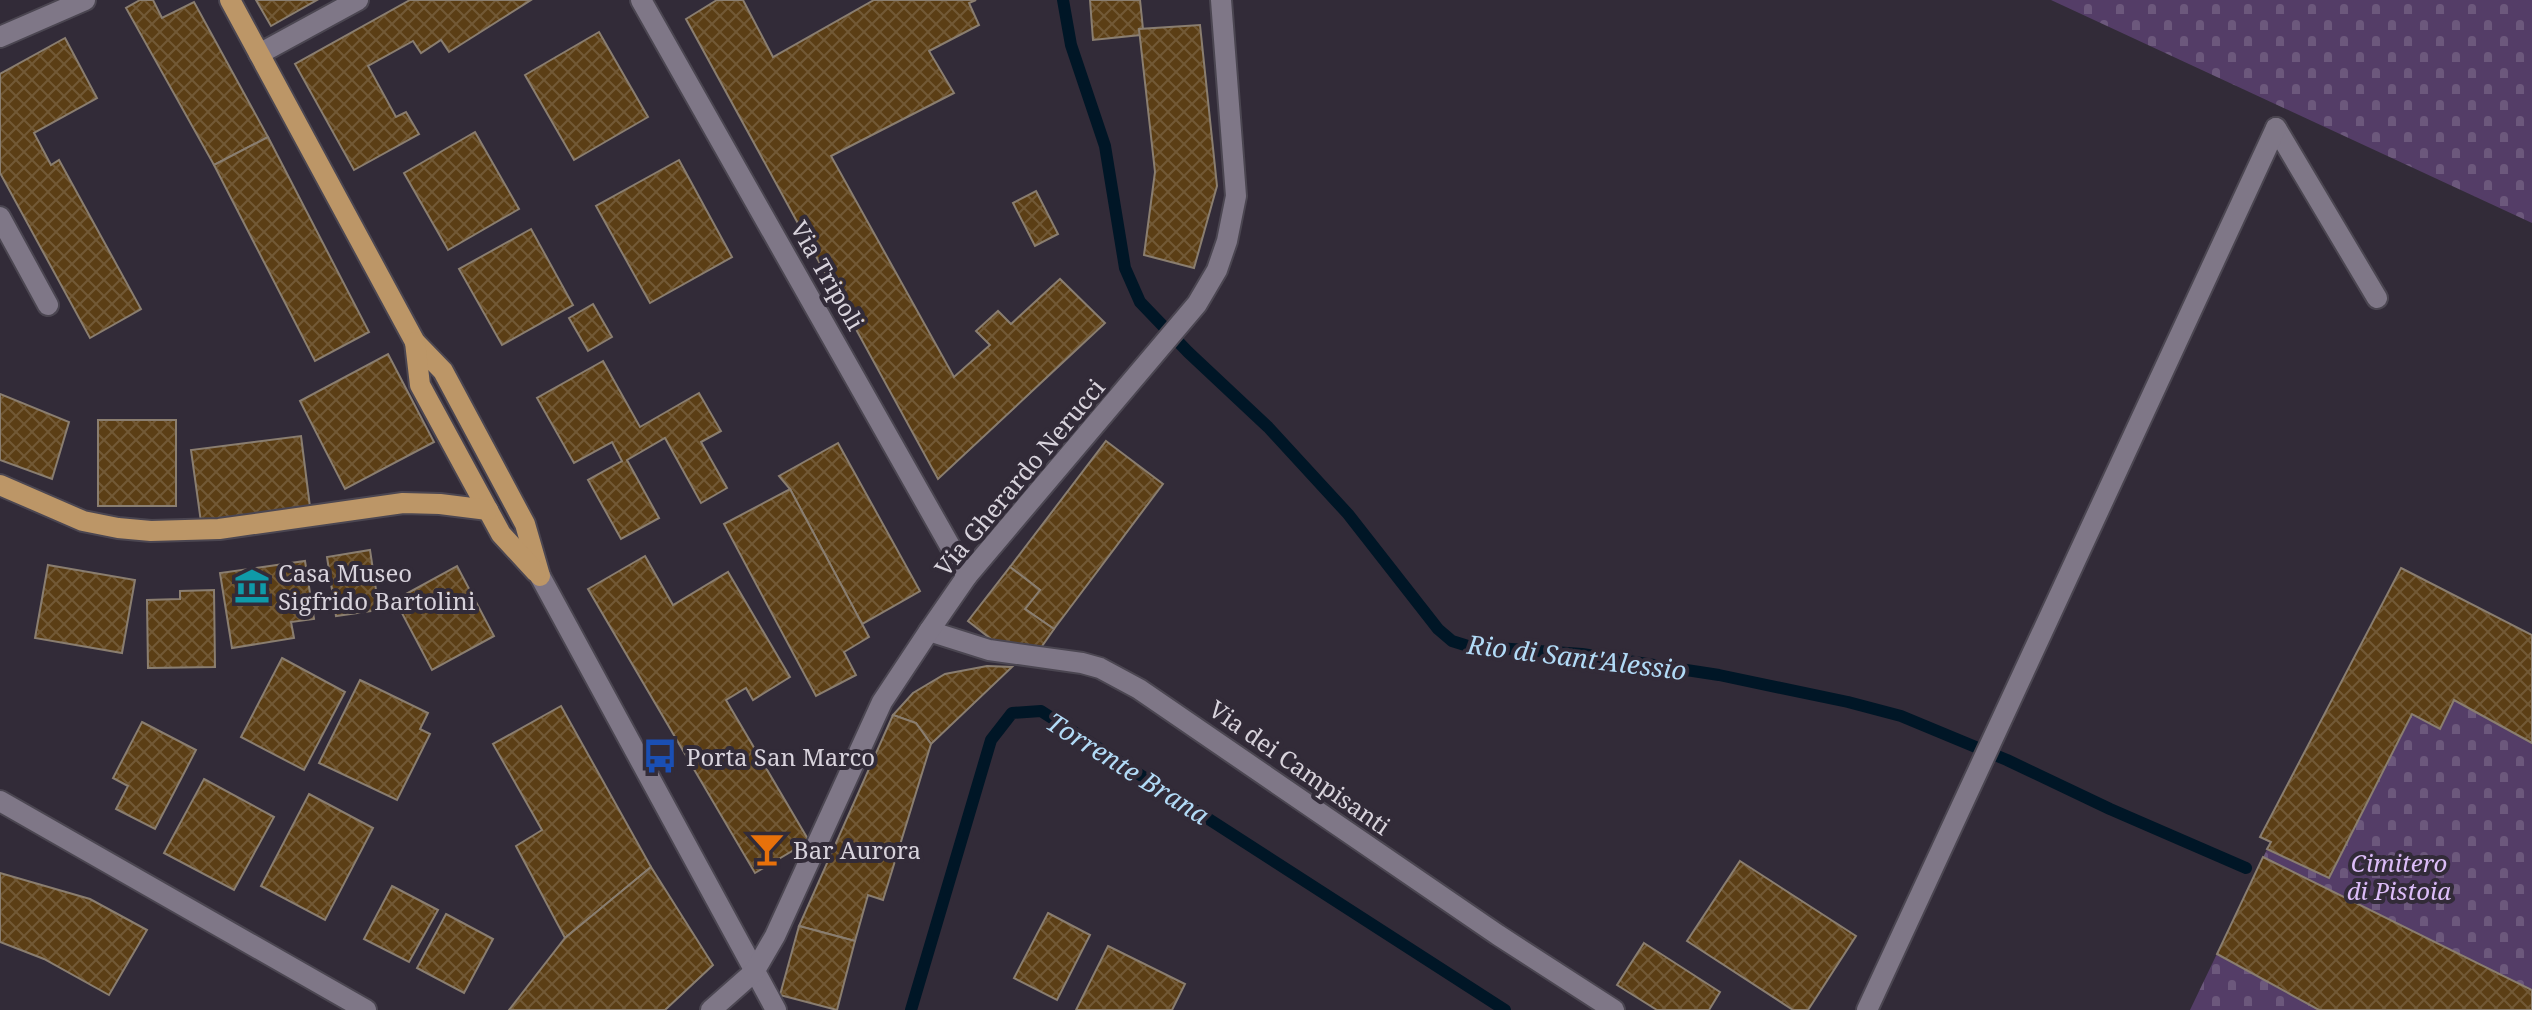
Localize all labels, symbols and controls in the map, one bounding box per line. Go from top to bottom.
street label: Via Tripoli [783,214,873,336]
street label: Via Gherardo Nerucci [927,371,1112,583]
place label: Casa Museo Sigfrido Bartolini [278,556,476,617]
museum icon: Casa Museo Sigfrido Bartolini [233,567,271,605]
water label: Rio di Sant'Alessio [1464,626,1689,688]
street label: Via dei Campisanti [1203,692,1398,842]
water label: Torrente Brana [1040,704,1216,832]
bus stop icon: Porta San Marco [641,737,679,775]
place label: Porta San Marco [686,740,875,773]
bar icon: Bar Aurora [748,830,786,868]
place label: Bar Aurora [793,833,921,866]
park label: Cimitero di Pistoia [2347,846,2451,907]

